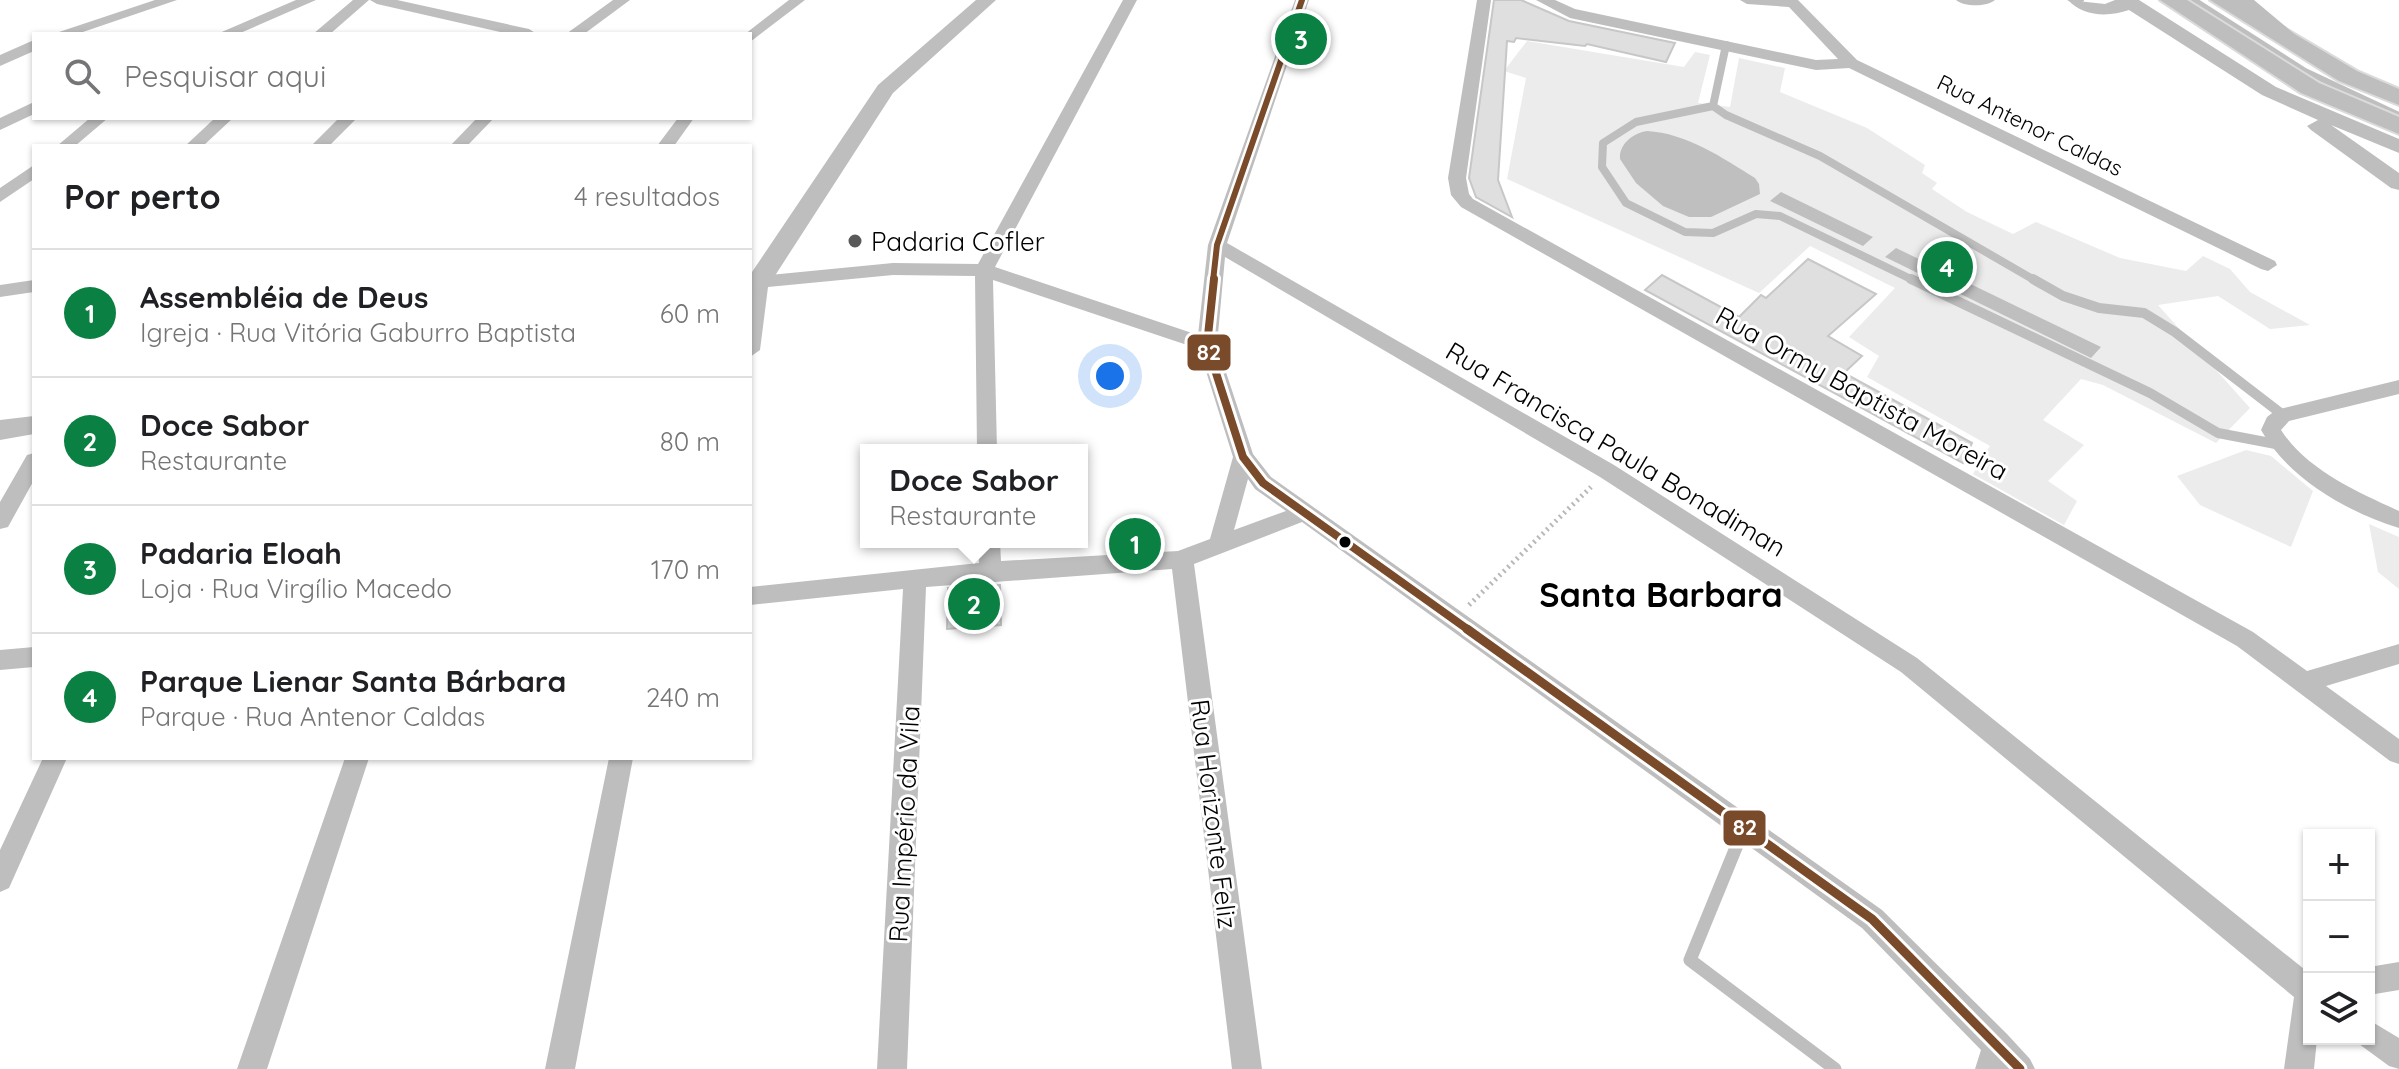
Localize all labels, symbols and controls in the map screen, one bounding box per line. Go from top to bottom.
pin: 3 [1275,9,1327,69]
search box [32,32,752,120]
icon: search [60,54,104,98]
text: Pesquisar aqui [124,57,326,95]
street label: Rua Antenor Caldas [1933,68,2127,182]
text: Por perto [64,175,221,218]
text: 4 resultados [574,180,720,213]
place label: Padaria Cofler [871,225,1045,258]
marker: Padaria Cofler [846,232,864,250]
pin: 4 [1921,237,1973,297]
text: Assembléia de Deus [140,278,429,316]
text: 1 [85,297,95,330]
text: 60 m [660,297,720,330]
street label: Rua Ormy Baptista Moreira [1710,299,2014,487]
text: Igreja · Rua Vitória Gaburro Baptista [140,316,576,349]
line badge: 82 [1186,333,1232,372]
street label: Rua Francisca Paula Bonadiman [1440,334,1792,564]
text: 82 [1197,338,1221,366]
your location [1090,356,1130,396]
text: Doce Sabor [140,406,309,444]
text: 2 [83,425,97,458]
text: 80 m [660,425,720,458]
text: Restaurante [140,444,287,477]
popup [860,444,1088,548]
text: Doce Sabor [889,461,1059,499]
text: Restaurante [889,499,1036,532]
pin: 1 [1109,514,1161,574]
text: Padaria Eloah [140,534,342,572]
unlabelled marker [1337,534,1353,550]
text: 3 [83,553,97,586]
text: 170 m [651,553,720,586]
text: Loja · Rua Virgílio Macedo [140,572,452,605]
district label: Santa Barbara [1539,573,1783,616]
pin: 2 [948,574,1000,634]
text: Parque Lienar Santa Bárbara [140,662,566,700]
text: 4 [82,681,98,714]
text: 240 m [646,681,720,714]
street label: Rua Horizonte Feliz [1184,697,1244,931]
text: Parque · Rua Antenor Caldas [140,700,485,733]
street label: Rua Império da Vila [881,705,927,943]
line badge: 82 [1722,809,1767,847]
text: 82 [1733,813,1757,841]
map controls [2303,829,2375,1045]
button: + [2303,829,2375,901]
button: − [2303,901,2375,973]
button: layers [2303,973,2375,1045]

